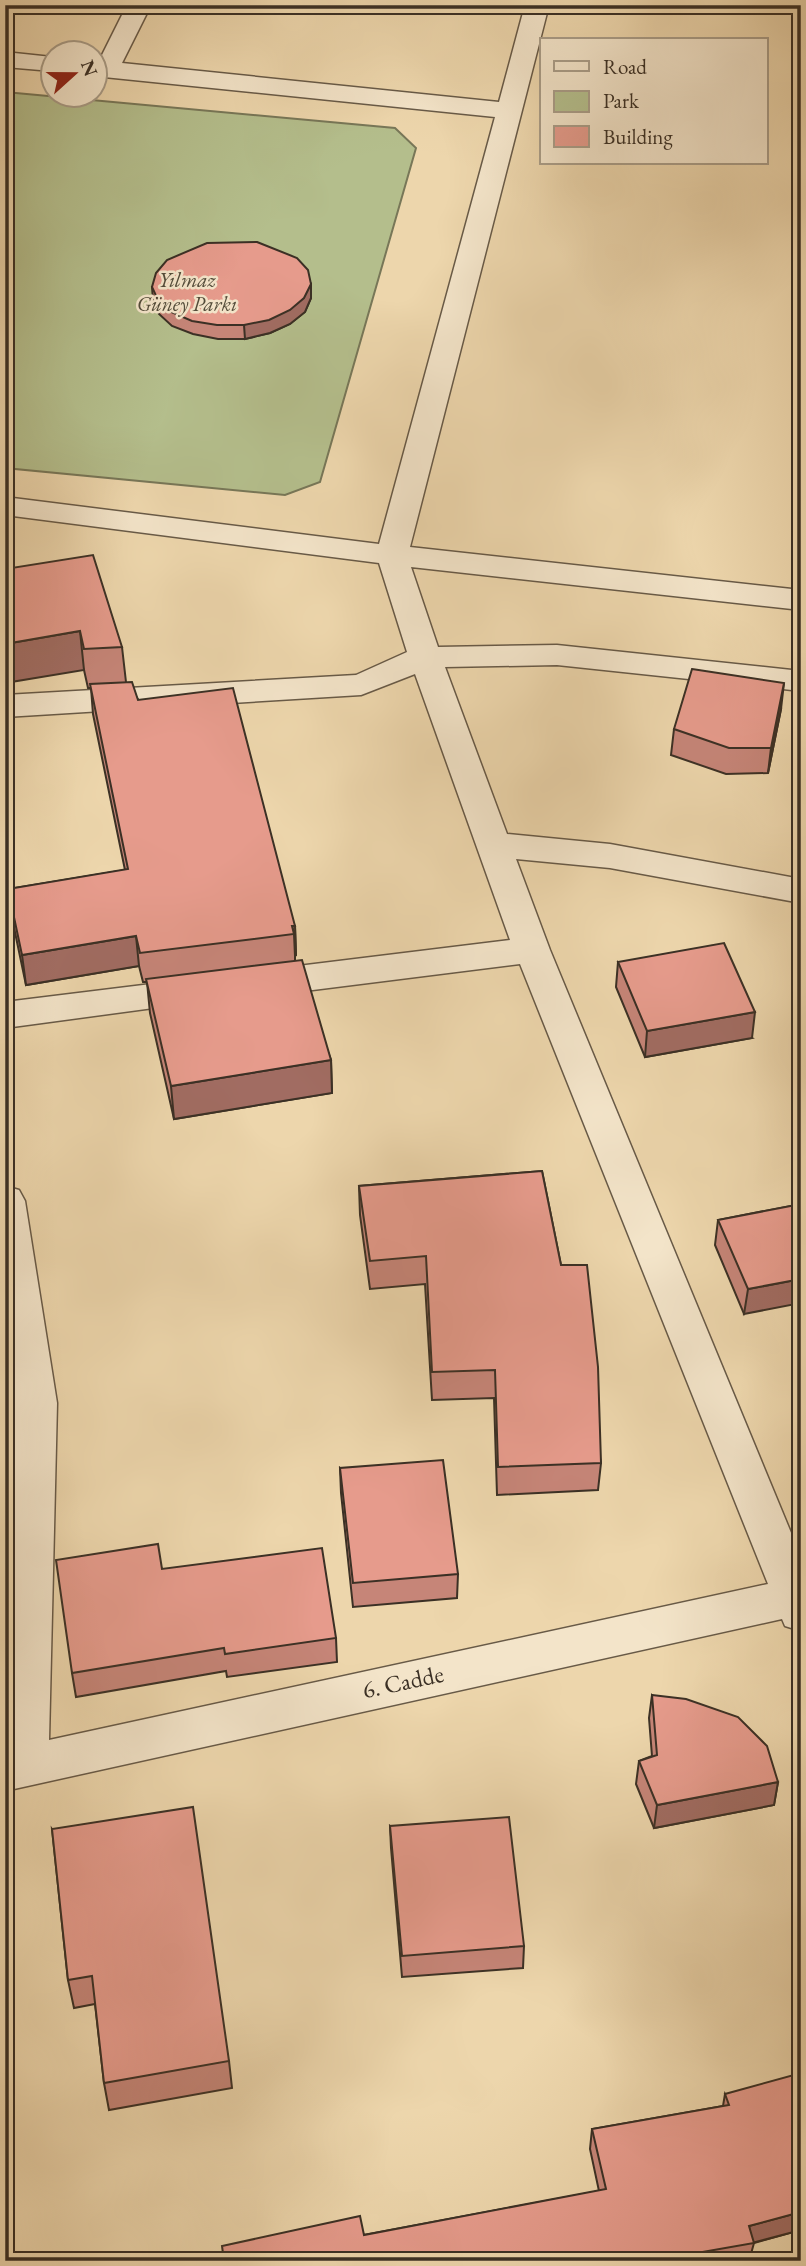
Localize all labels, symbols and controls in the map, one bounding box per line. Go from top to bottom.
north arrow [38,38,108,108]
legend [540,38,768,164]
text: Road [603,53,647,80]
text: N [75,56,104,80]
text: Park [603,87,640,114]
text: Building [603,123,673,150]
park label: Yılmaz Güney Parkı [137,266,237,317]
street label: 6. Cadde [360,1658,446,1705]

